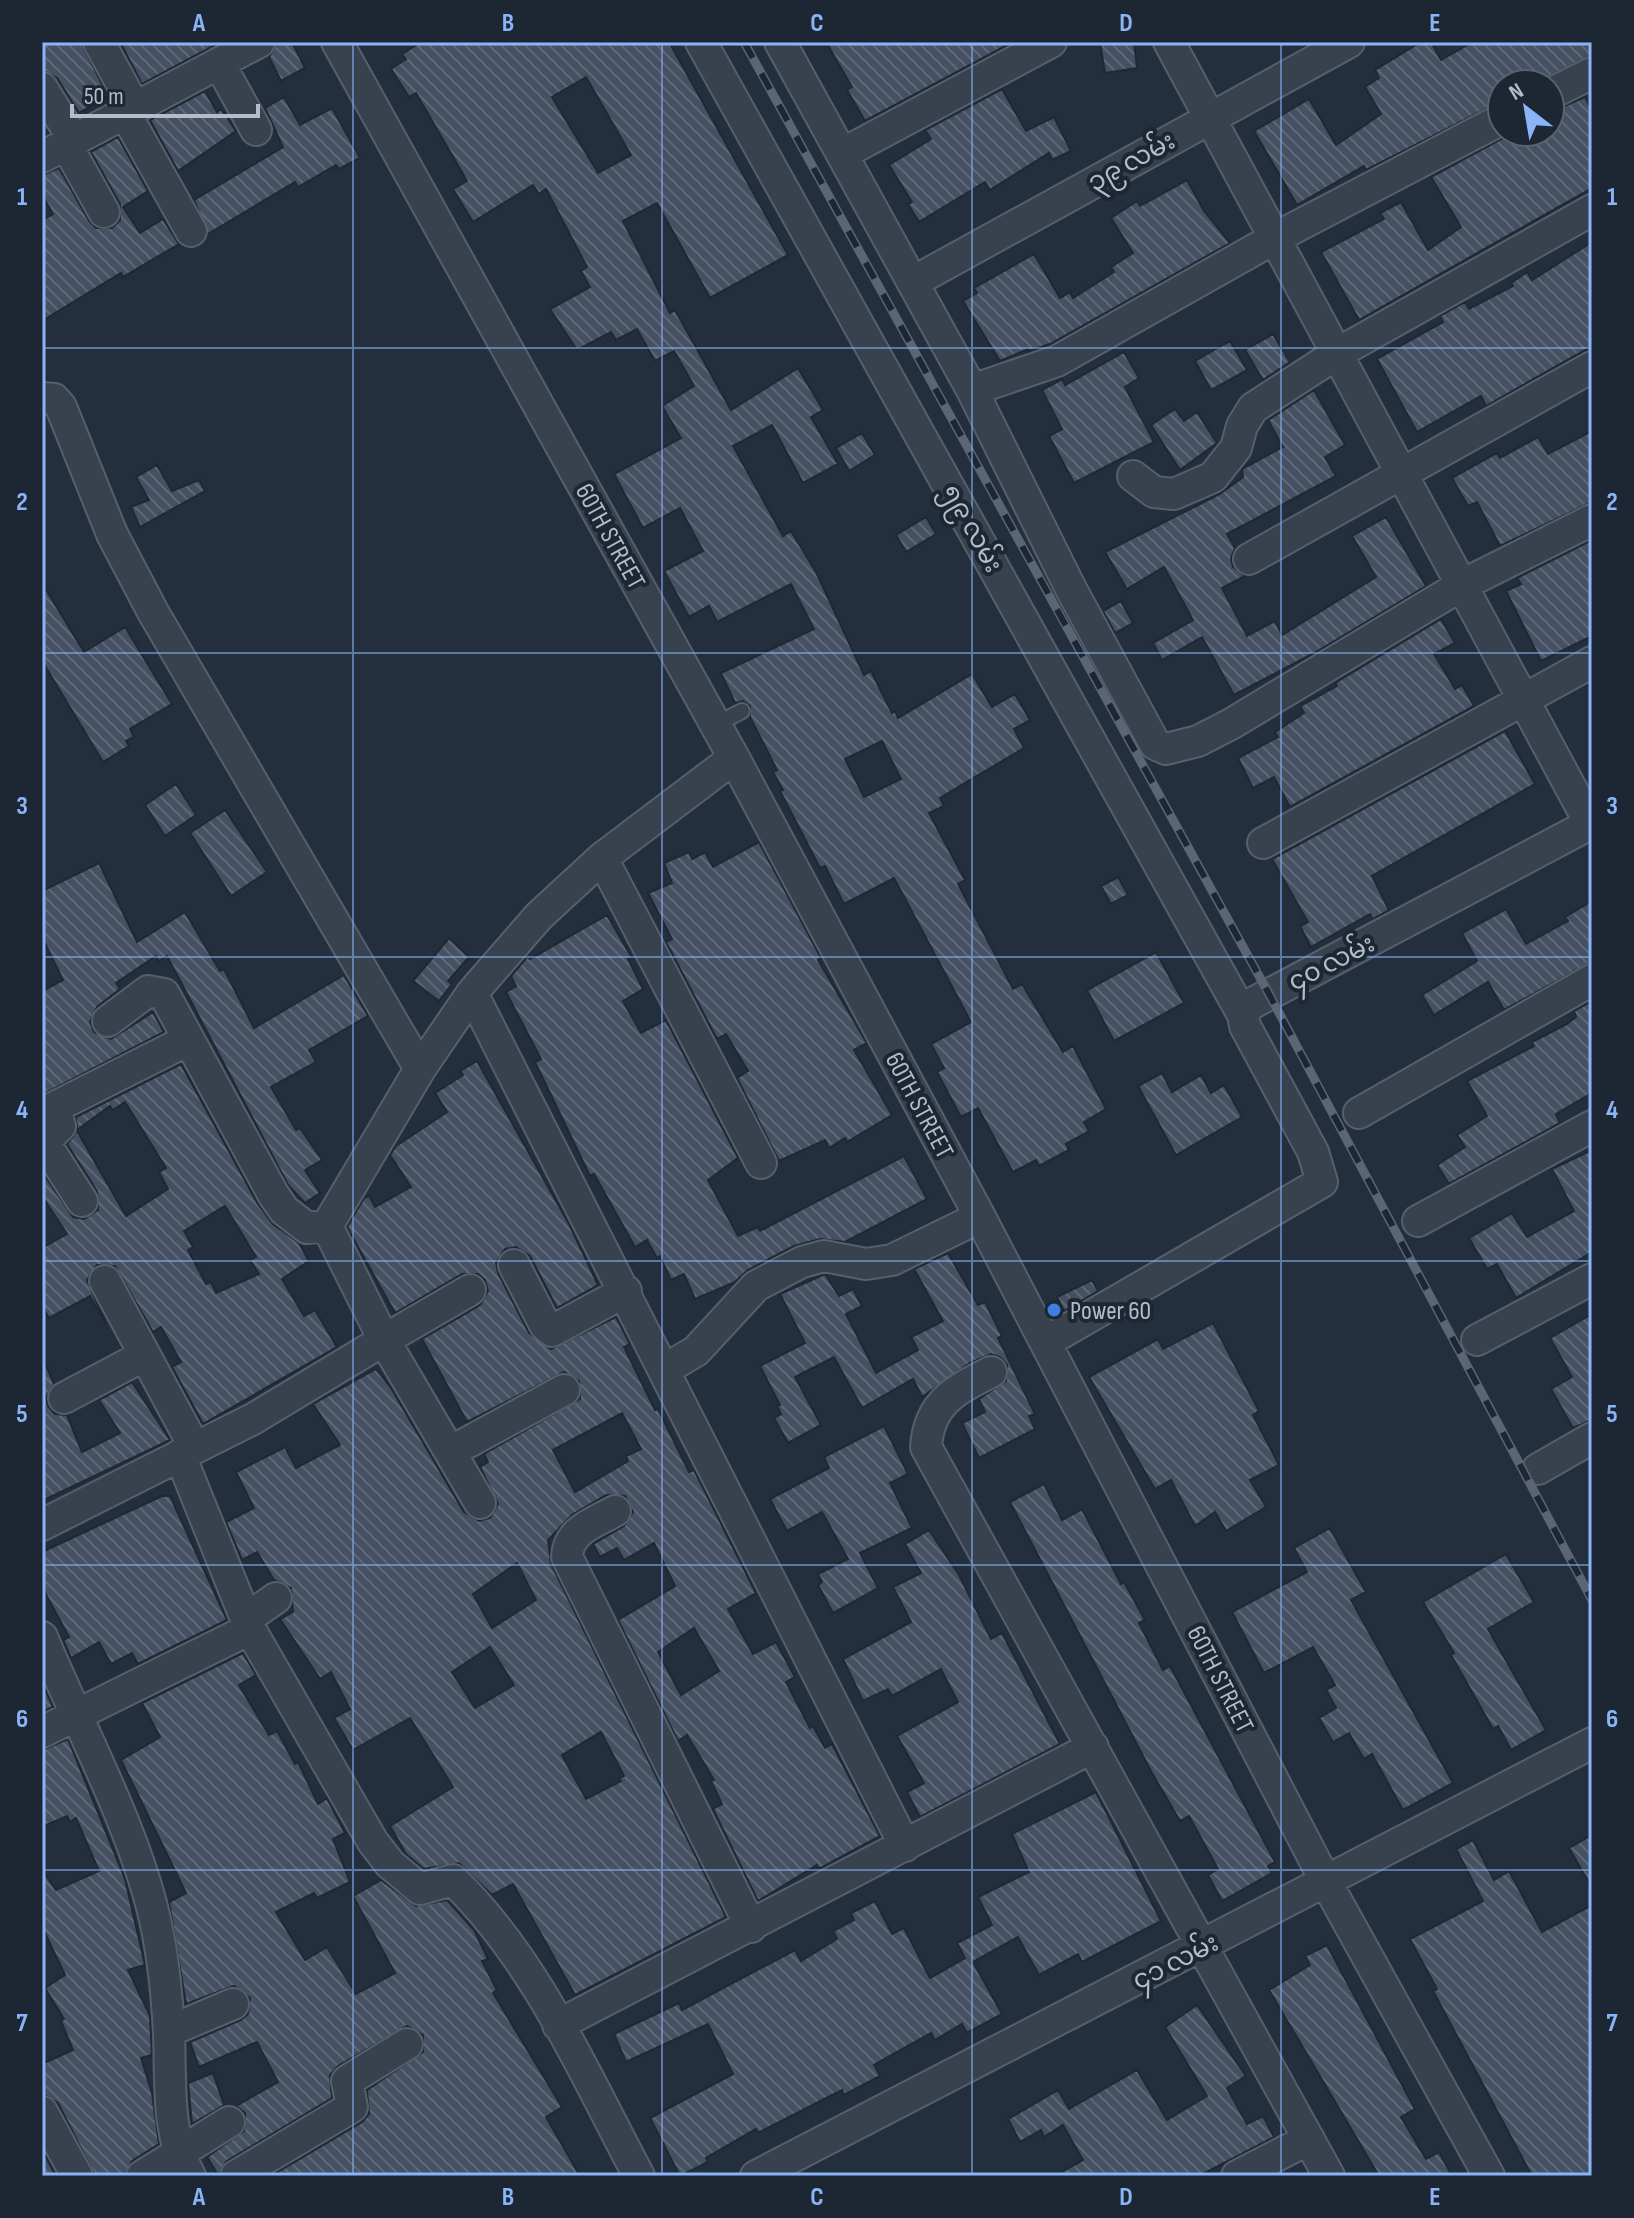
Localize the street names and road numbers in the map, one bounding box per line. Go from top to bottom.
street label: ၃၉ လမ်း [1081,123,1183,202]
street label: ၅၉ လမ်း [931,478,1011,580]
street label: 60TH STREET [568,479,651,595]
street label: ၄၀ လမ်း [1282,926,1382,1002]
street label: 60TH STREET [878,1047,960,1164]
street label: 60TH STREET [1180,1621,1260,1738]
street label: ၄၁ လမ်း [1126,1925,1226,2001]

